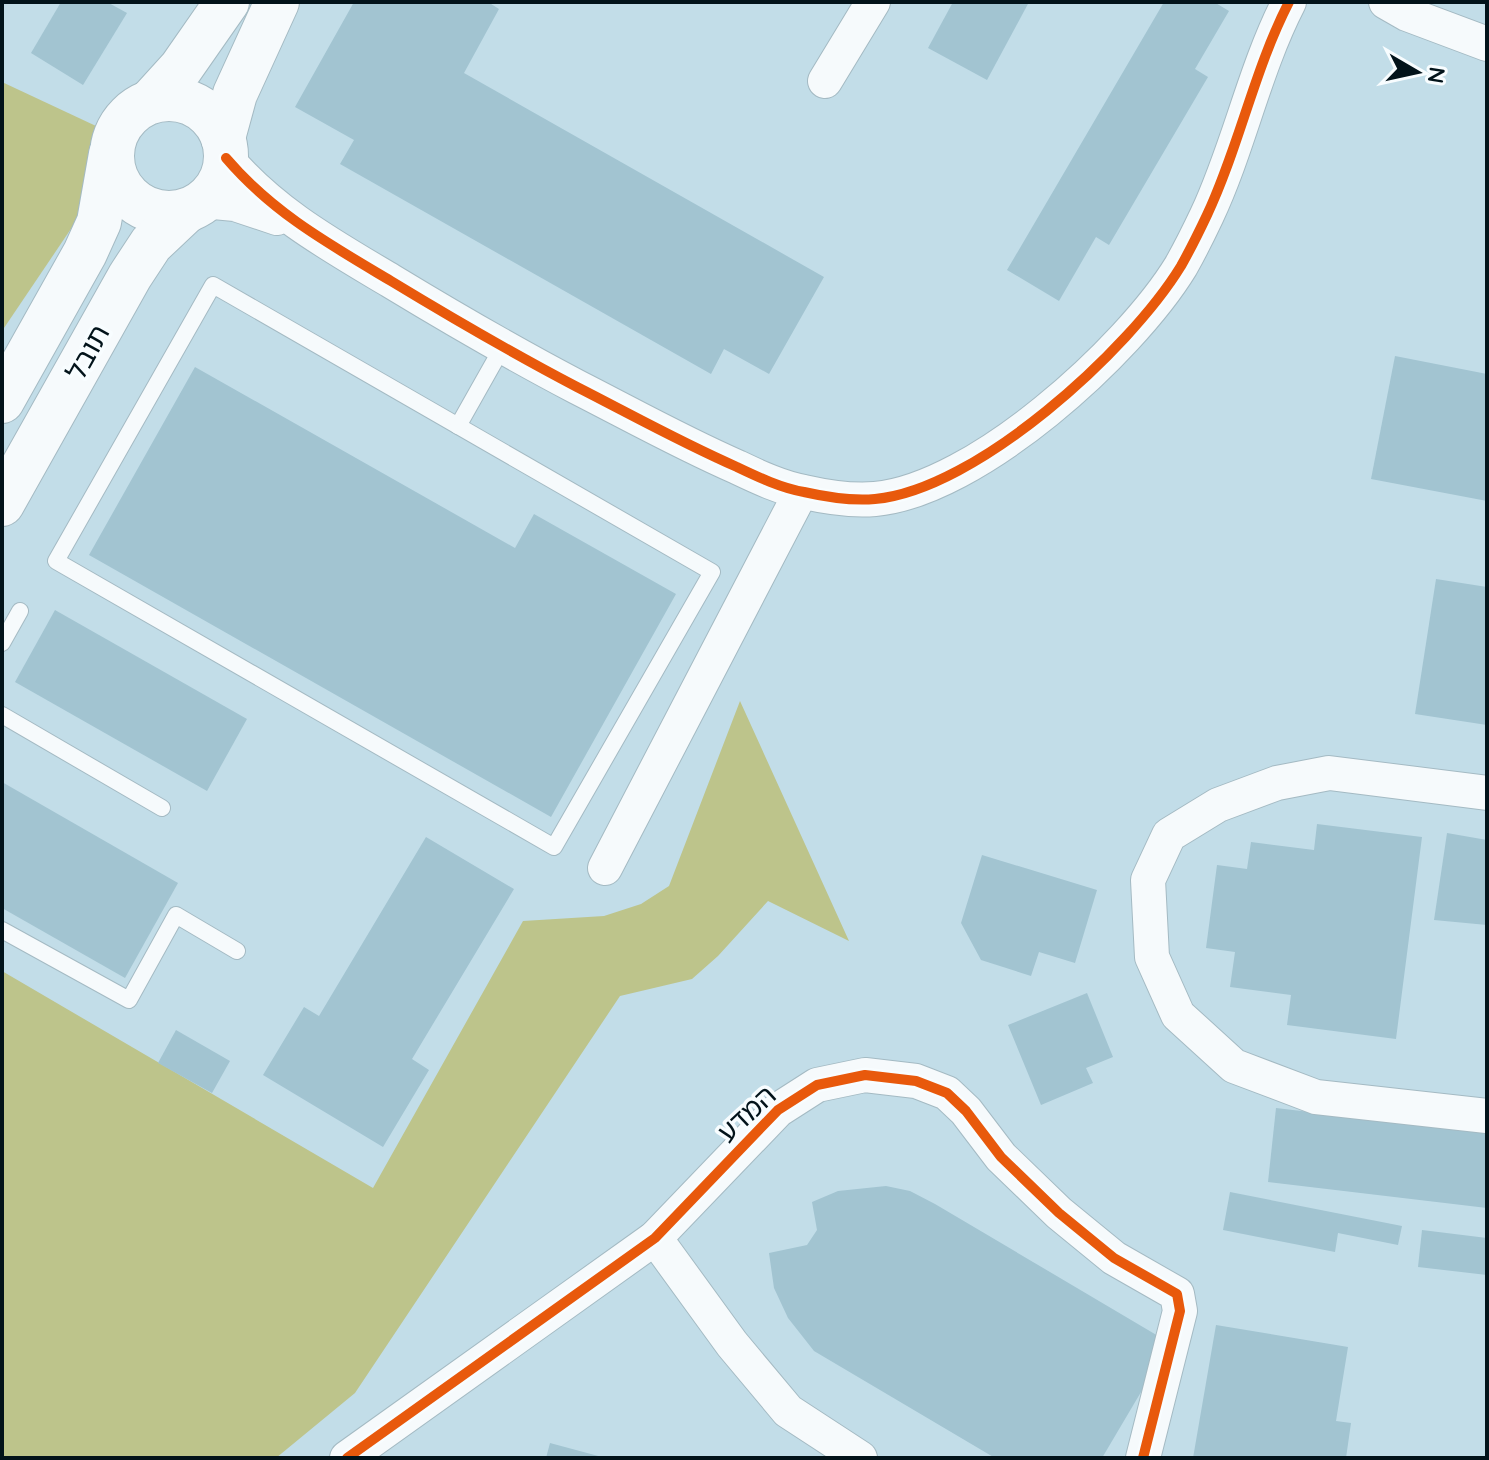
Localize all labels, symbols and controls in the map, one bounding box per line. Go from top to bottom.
north arrow [1377,32,1457,112]
text: N [1422,65,1452,85]
street label: תובל [58,318,116,386]
street label: המדע [709,1077,783,1149]

